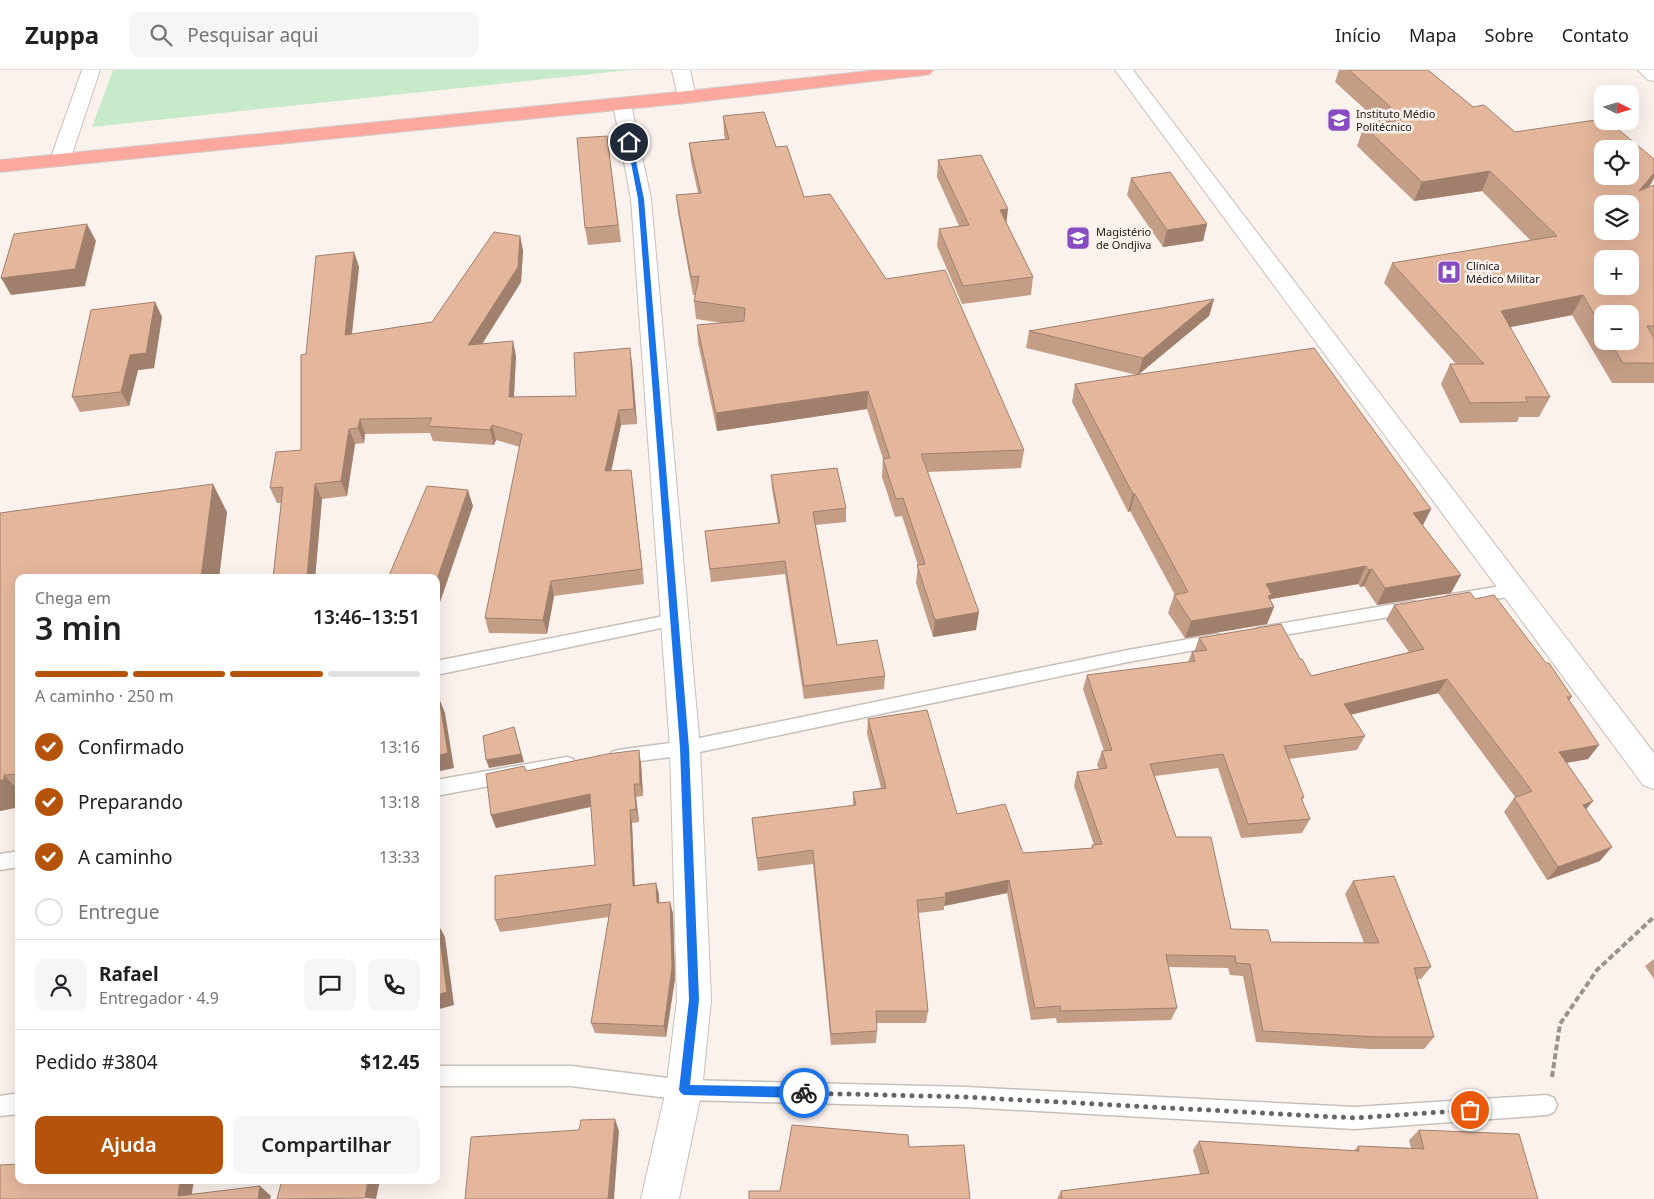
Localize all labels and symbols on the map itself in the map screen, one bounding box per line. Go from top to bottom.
north arrow [1594,85,1639,130]
place label: Instituto Médio Politécnico [1356,106,1436,134]
school or university icon: Instituto Médio Politécnico [1326,107,1352,133]
pin [608,121,650,163]
place label: Magistério de Ondjiva [1096,224,1152,252]
school or university icon: Magistério de Ondjiva [1065,225,1091,251]
place label: Clínica Médico Militar [1466,258,1540,286]
hospital icon: Clínica Médico Militar [1436,259,1462,285]
courier [779,1068,829,1118]
pin [1449,1089,1491,1131]

